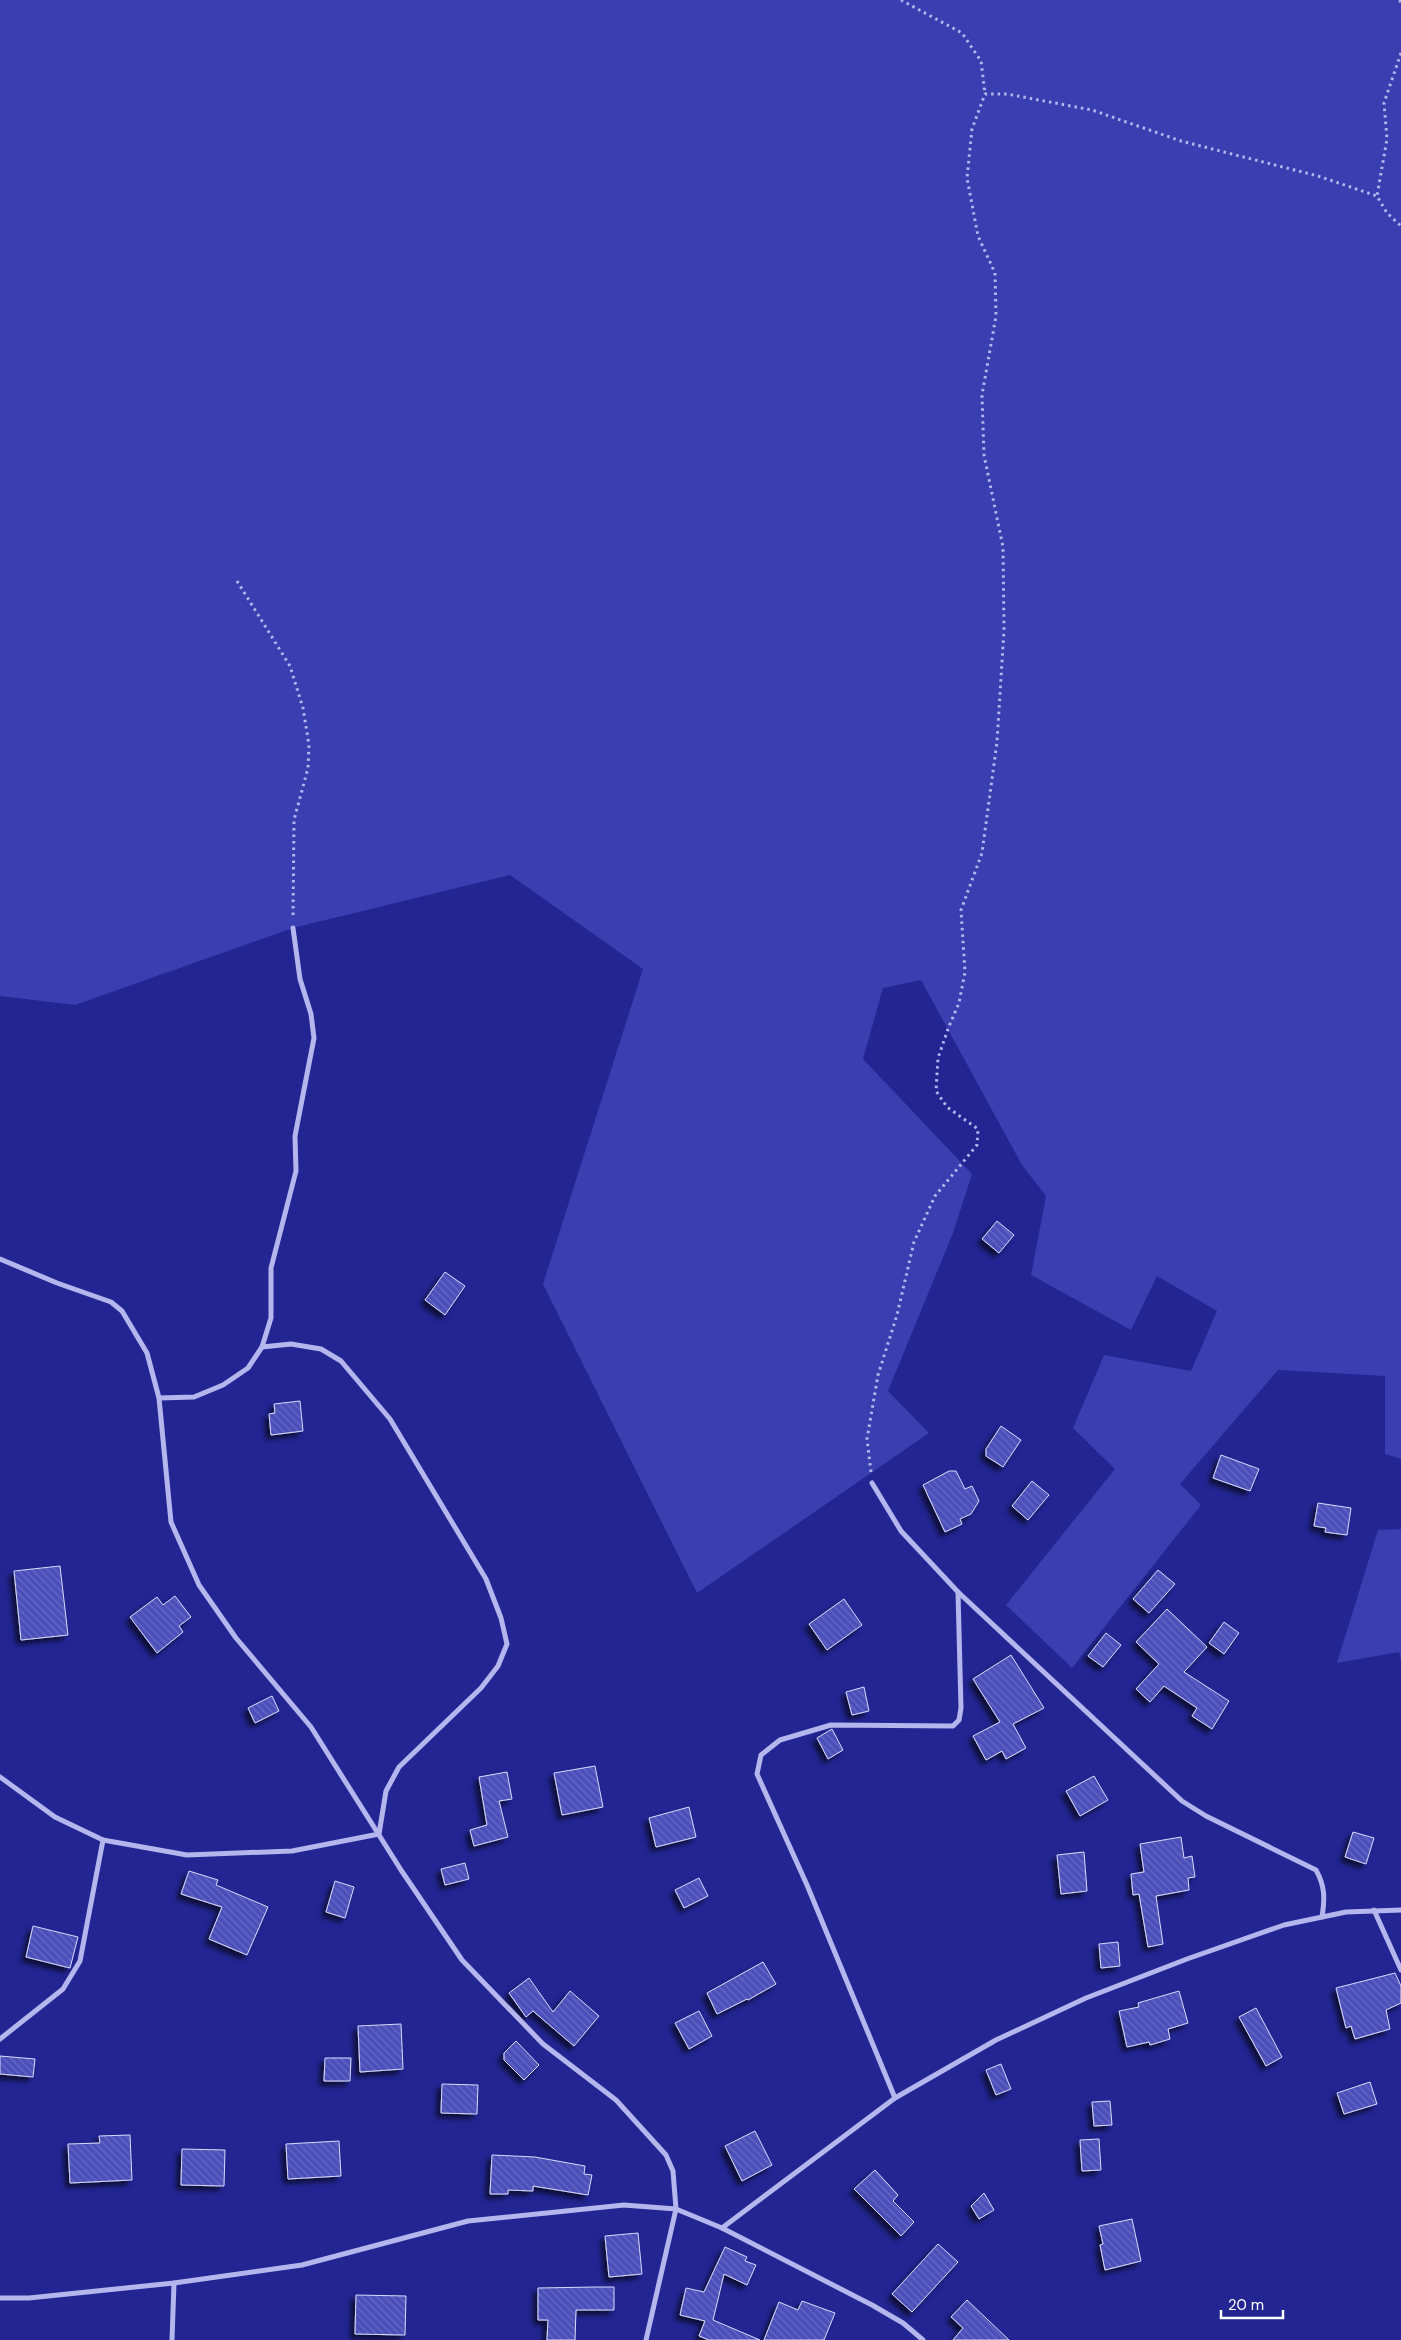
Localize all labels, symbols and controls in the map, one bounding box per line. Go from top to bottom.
scale bar [1221,2288,1284,2320]
text: 20 m [1228,2295,1264,2315]

